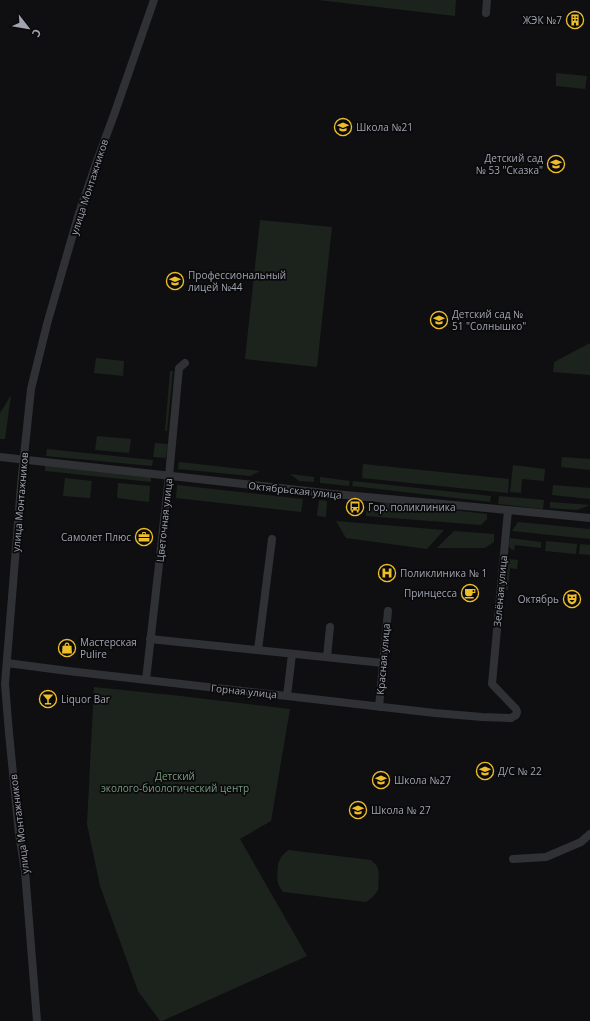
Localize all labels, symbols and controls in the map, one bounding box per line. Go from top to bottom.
north arrow [8,8,48,48]
building icon: ЖЭК №7 [565,10,585,30]
place label: ЖЭК №7 [523,13,562,27]
text: С [29,27,45,40]
school or university icon: Школа №21 [333,117,353,137]
place label: Школа №21 [356,120,413,134]
street label: улица Монтажников [67,137,111,237]
place label: Детский сад № 53 "Сказка" [476,151,543,177]
school or university icon: Детский сад № 53 "Сказка" [546,154,566,174]
place label: Профессиональный лицей №44 [188,268,286,294]
school or university icon: Профессиональный лицей №44 [165,271,185,291]
place label: Детский сад № 51 "Солнышко" [452,307,526,333]
school or university icon: Детский сад № 51 "Солнышко" [429,310,449,330]
street label: улица Монтажников [9,451,31,552]
street label: Цветочная улица [153,477,175,563]
street label: Октябрьская улица [248,478,342,502]
bus stop icon: Гор. поликлиника [345,497,365,517]
place label: Гор. поликлиника [368,500,456,514]
office icon: Самолет Плюс [134,527,154,547]
place label: Самолет Плюс [61,530,131,544]
street label: Зелёная улица [490,555,510,627]
hospital icon: Поликлиника № 1 [377,563,397,583]
place label: Поликлиника № 1 [400,566,487,580]
cafe icon: Принцесса [460,583,480,603]
place label: Принцесса [404,586,457,600]
theatre icon: Октябрь [562,589,582,609]
place label: Октябрь [518,592,559,606]
street label: Красная улица [373,623,393,695]
place label: Мастерская Pulire [80,635,137,661]
shop icon: Мастерская Pulire [57,638,77,658]
street label: Горная улица [210,681,278,701]
bar icon: Liquor Bar [38,689,58,709]
place label: Liquor Bar [61,692,110,706]
school or university icon: Д/С № 22 [475,761,495,781]
place label: Д/С № 22 [498,764,542,778]
park label: Детский эколого-биологический центр [101,769,249,795]
school or university icon: Школа №27 [371,770,391,790]
street label: улица Монтажников [6,773,32,875]
place label: Школа №27 [394,773,451,787]
school or university icon: Школа № 27 [348,800,368,820]
place label: Школа № 27 [371,803,431,817]

